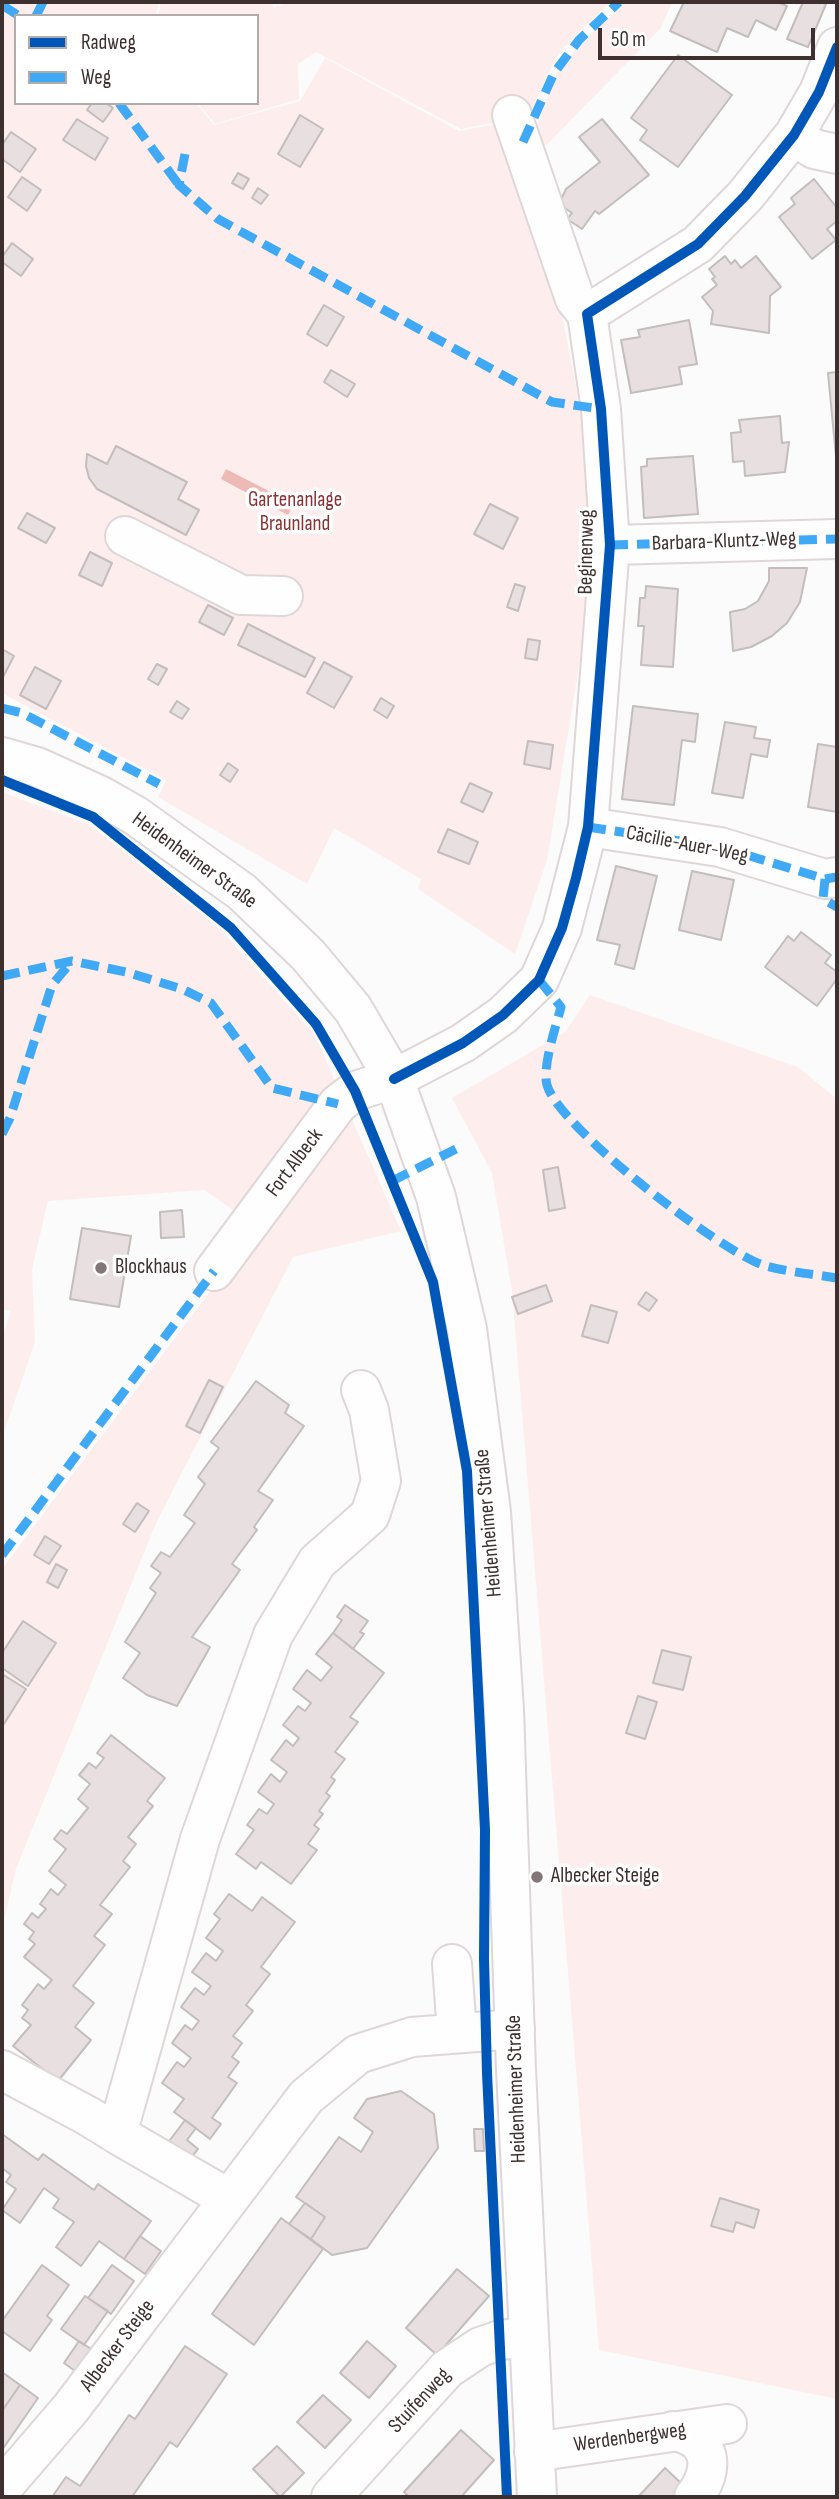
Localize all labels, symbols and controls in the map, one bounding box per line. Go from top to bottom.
legend [14,14,259,105]
scale bar [601,14,818,58]
text: 50 m [611,27,646,52]
text: Radweg [81,30,136,55]
text: Weg [81,65,111,90]
park label: Gartenanlage Braunland [248,488,342,538]
street label: Beginenweg [574,509,600,595]
street label: Barbara-Kluntz-Weg [651,527,797,557]
street label: Heidenheimer Straße [127,807,261,915]
street label: Cäcilie-Auer-Weg [624,821,750,869]
street label: Fort Albeck [261,1124,329,1202]
place label: Blockhaus [115,1255,187,1281]
marker: Blockhaus [93,1260,109,1276]
street label: Heidenheimer Straße [470,1448,508,1598]
place label: Albecker Steige [551,1864,660,1890]
marker: Albecker Steige [529,1869,545,1885]
street label: Heidenheimer Straße [502,2014,532,2164]
street label: Albecker Steige [75,2295,161,2397]
street label: Stuifenweg [384,2363,456,2439]
street label: Werdenbergweg [572,2418,688,2458]

